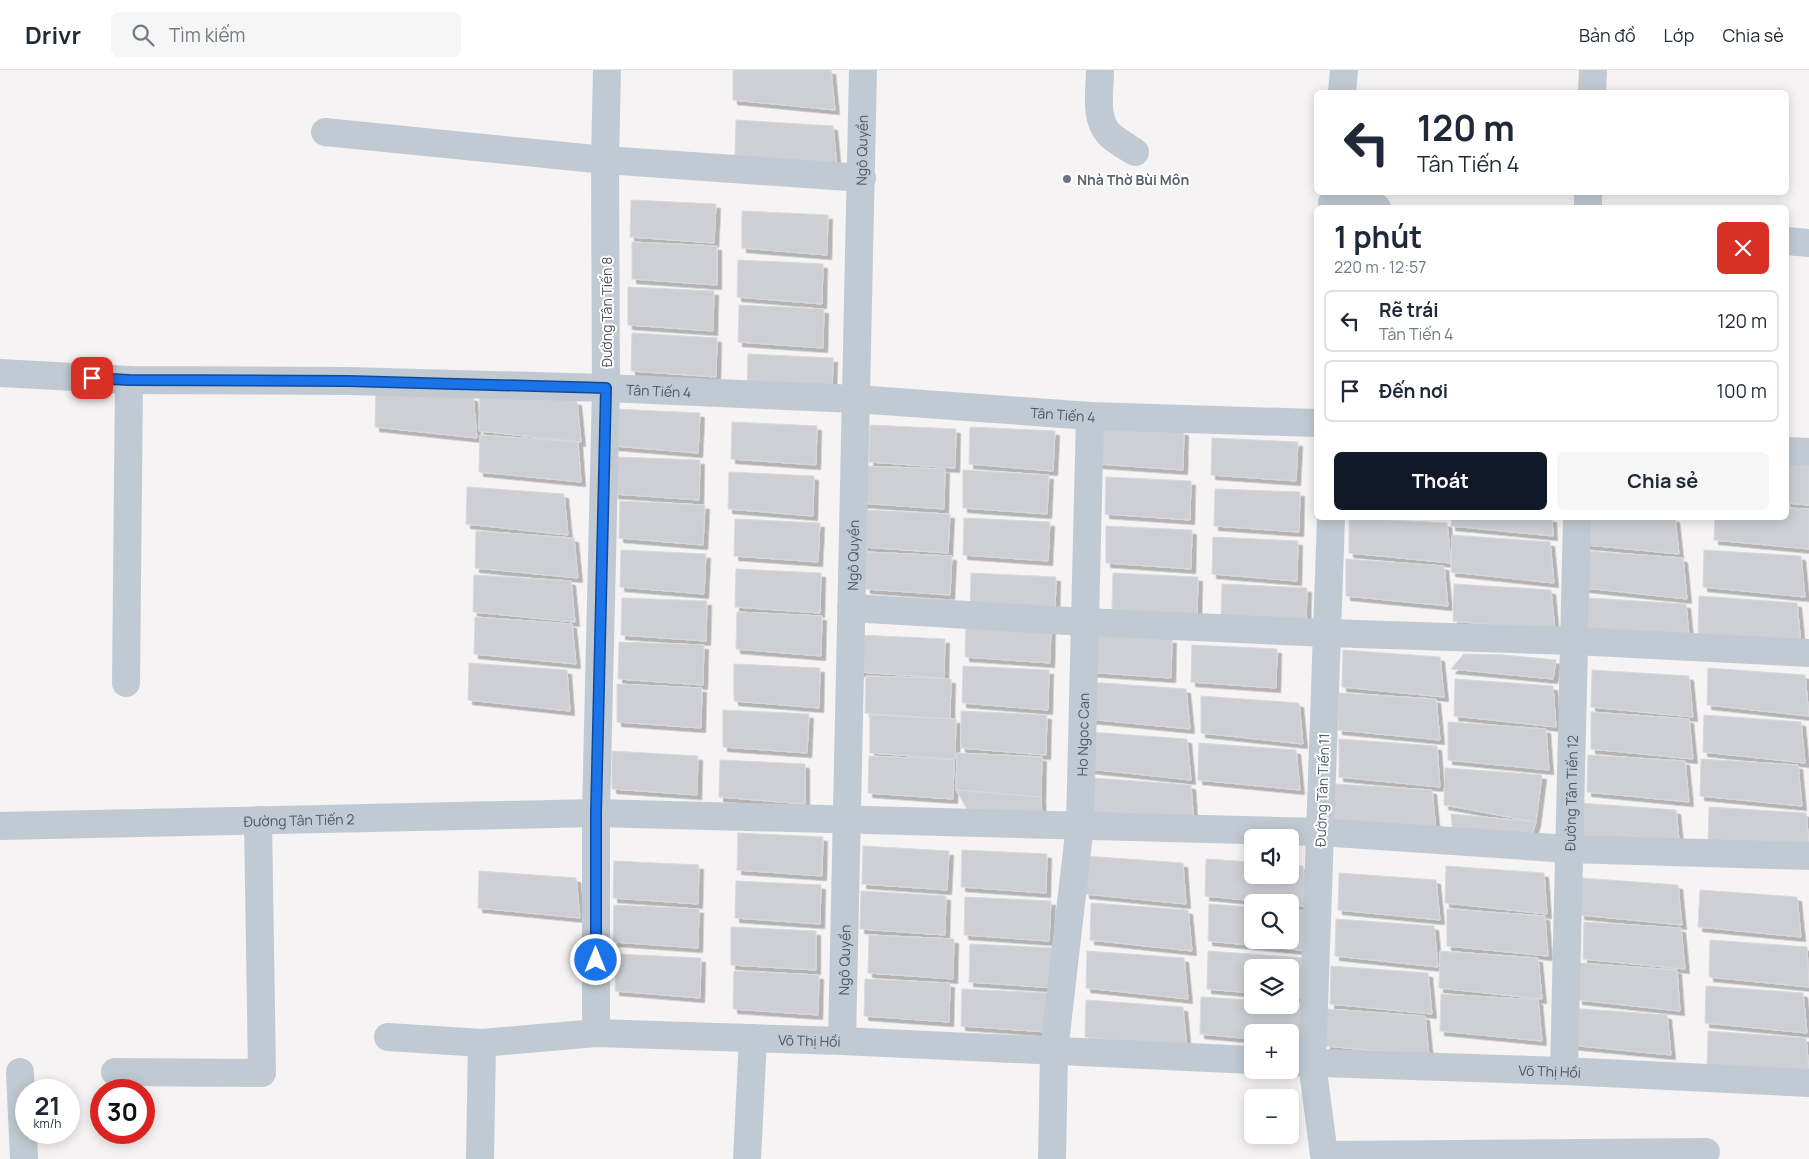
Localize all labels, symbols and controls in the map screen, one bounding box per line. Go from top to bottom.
search box [111,12,461,57]
text: Drivr [25,18,81,51]
icon: search [129,21,157,49]
text: Tìm kiếm [169,22,245,48]
text: Bản đồ [1579,23,1636,47]
text: Lớp [1664,23,1694,47]
text: Chia sẻ [1722,23,1784,47]
text: 120 m [1417,104,1515,152]
icon: left [1334,110,1399,175]
street label: Ngô Quyền [851,115,872,186]
text: Tân Tiến 4 [1417,149,1520,179]
place label: Nhà Thờ Bùi Môn [1077,170,1189,189]
marker: Nhà Thờ Bùi Môn [1061,173,1073,185]
text: 1 phút [1334,216,1422,257]
button: close [1717,222,1769,274]
text: 220 m · 12:57 [1334,256,1426,278]
street label: Đường Tân Tiến 8 [597,257,616,367]
text: Rẽ trái [1379,297,1439,323]
icon: left [1336,307,1364,335]
text: 120 m [1717,308,1767,334]
text: Tân Tiến 4 [1379,323,1454,345]
pin [71,357,113,399]
icon: arrive [78,364,106,392]
icon: arrive [1336,377,1364,405]
text: Đến nơi [1379,378,1448,404]
text: 100 m [1716,378,1767,404]
street label: Tân Tiến 4 [626,379,692,401]
street label: Tân Tiến 4 [1030,402,1096,426]
button: Thoát [1334,452,1547,510]
button: Chia sẻ [1557,452,1769,510]
street label: Ngô Quyền [842,519,863,591]
street label: Ho Ngoc Can [1072,693,1093,777]
street label: Đường Tân Tiến 11 [1311,733,1333,847]
street label: Đường Tân Tiến 12 [1560,735,1581,851]
street label: Đường Tân Tiến 2 [243,809,354,830]
map controls [1244,829,1299,1144]
button: sound [1244,829,1299,884]
button: search [1244,894,1299,949]
street label: Ngô Quyền [833,924,854,996]
position arrow [569,933,621,985]
button: layers [1244,959,1299,1014]
button: + [1244,1024,1299,1079]
street label: Võ Thị Hồi [778,1029,841,1050]
street label: Võ Thị Hồi [1518,1060,1582,1081]
speed limit sign: 30 [90,1079,155,1144]
text: 21 [35,1088,60,1123]
button: − [1244,1089,1299,1144]
text: km/h [34,1115,61,1132]

